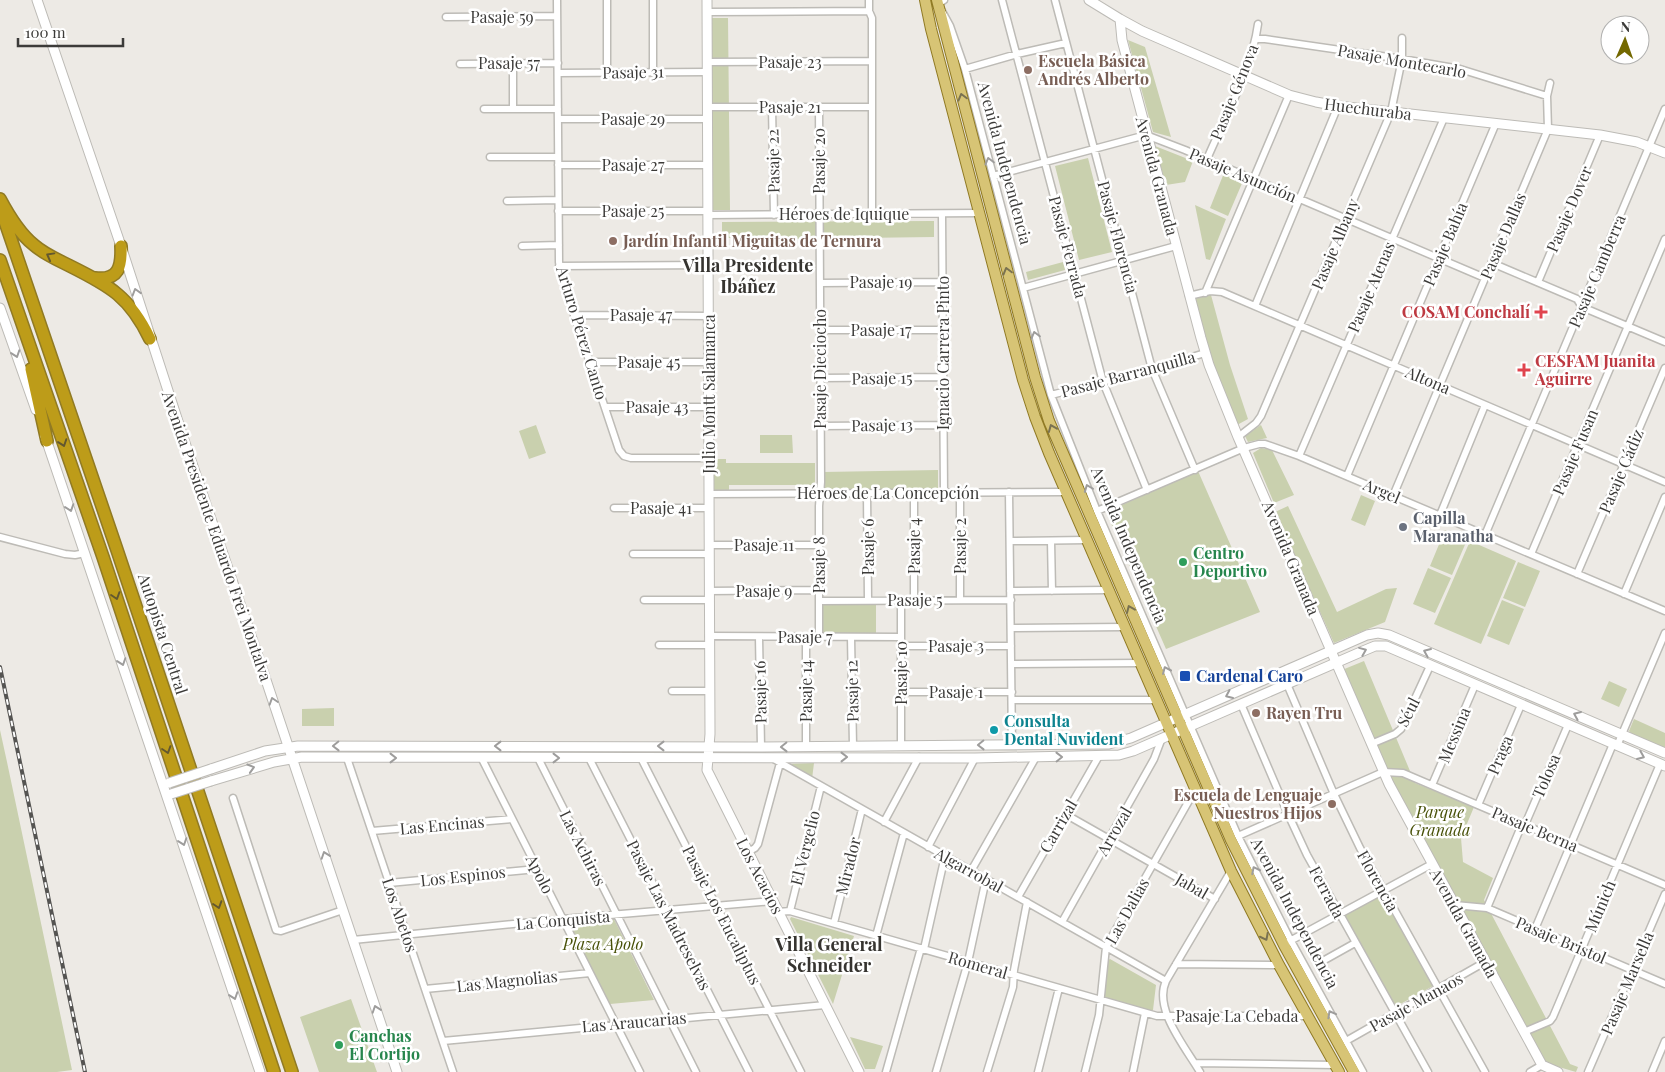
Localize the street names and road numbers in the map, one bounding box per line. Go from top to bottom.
street label: Pasaje 59 [470,6,534,27]
street label: Pasaje Montecarlo [1336,39,1468,82]
street label: Pasaje Génova [1205,41,1262,143]
street label: Pasaje 23 [758,51,822,72]
street label: Pasaje 57 [478,52,540,73]
street label: Pasaje 31 [602,60,664,83]
street label: Avenida Independencia [973,78,1037,247]
street label: Huechuraba [1323,93,1413,124]
street label: Pasaje 21 [759,96,821,117]
street label: Pasaje 29 [601,108,665,129]
street label: Avenida Granada [1131,113,1183,238]
street label: Pasaje 20 [808,128,829,194]
street label: Pasaje 22 [761,129,784,193]
street label: Pasaje Asunción [1186,142,1301,207]
street label: Pasaje 27 [602,154,665,175]
street label: Pasaje Dover [1541,162,1596,255]
street label: Pasaje Florencia [1093,178,1144,296]
street label: Pasaje Dallas [1475,189,1530,282]
street label: Pasaje Ferrada [1045,193,1092,300]
street label: Pasaje Albany [1306,195,1363,293]
street label: Pasaje Bahía [1418,199,1472,289]
street label: Pasaje 25 [602,200,665,221]
street label: Héroes de Iquique [779,203,909,224]
street label: Pasaje Camberra [1563,211,1630,331]
street label: Pasaje Atenas [1342,238,1399,335]
street label: Arturo Pérez Canto [552,263,613,402]
street label: Pasaje 19 [850,271,912,292]
street label: Ignacio Carrera Pinto [932,276,953,430]
street label: Pasaje 47 [610,304,673,325]
street label: Pasaje Dieciocho [809,309,830,429]
street label: Julio Montt Salamanca [698,314,719,475]
street label: Pasaje 17 [850,319,912,340]
street label: Pasaje Barranquilla [1058,345,1198,402]
street label: Pasaje 45 [618,351,680,372]
street label: Altona [1402,360,1454,398]
street label: Pasaje 15 [851,366,913,389]
street label: Avenida Presidente Eduardo Frei Montalva [157,387,277,684]
street label: Pasaje 43 [625,396,689,417]
street label: Pasaje Fusan [1547,405,1602,498]
street label: Pasaje 13 [851,413,913,436]
street label: Pasaje Cádiz [1593,425,1648,516]
street label: Avenida Independencia [1087,463,1172,626]
street label: Argel [1360,473,1404,508]
street label: Héroes de La Concepción [797,482,980,503]
street label: Pasaje 41 [630,497,692,518]
street label: Avenida Granada [1258,497,1325,618]
street label: Pasaje 4 [903,518,924,574]
street label: Pasaje 2 [949,518,970,574]
street label: Pasaje 6 [857,519,878,575]
street label: Pasaje 11 [734,534,794,555]
street label: Pasaje 8 [808,536,829,594]
street label: Autopista Central [134,570,193,697]
street label: Pasaje 9 [736,580,792,601]
street label: Pasaje 5 [887,589,943,610]
street label: Pasaje 7 [777,626,833,647]
street label: Pasaje 3 [928,635,984,656]
street label: Pasaje 10 [890,641,911,705]
street label: Pasaje 16 [748,660,771,724]
street label: Pasaje 14 [795,660,816,722]
street label: Pasaje 12 [840,660,863,722]
street label: Pasaje 1 [929,681,983,702]
street label: Séul [1391,693,1424,730]
street label: Messina [1432,704,1475,766]
street label: Praga [1482,732,1517,778]
street label: Tolosa [1527,750,1564,801]
street label: Carrizal [1034,795,1081,856]
street label: Pasaje Berna [1489,801,1581,856]
street label: Arrozal [1091,802,1136,860]
street label: Las Achiras [555,806,611,889]
street label: El Vergelio [785,808,824,888]
street label: Las Encinas [399,810,485,839]
street label: Avenida Independencia [1246,833,1344,992]
street label: Los Acacios [732,834,789,918]
street label: Mirador [830,835,865,897]
street label: Pasaje Las Madreselvas [622,836,716,993]
street label: Pasaje Los Eucaliptus [678,842,767,988]
street label: Algarrobal [930,842,1008,897]
street label: Florencia [1353,846,1404,915]
street label: Apolo [521,850,559,897]
street label: Los Espinos [419,861,507,890]
street label: Ferrada [1305,862,1350,922]
street label: Avenida Granada [1425,863,1503,981]
street label: Jabal [1171,867,1213,903]
street label: Las Dalias [1100,874,1153,947]
street label: Los Abetos [378,875,423,955]
street label: Múnich [1579,876,1620,935]
street label: La Conquista [515,905,611,934]
street label: Pasaje Bristol [1513,911,1610,968]
street label: Pasaje Marsella [1595,928,1658,1038]
street label: Romeral [946,946,1011,983]
street label: Las Magnolias [455,965,558,996]
street label: Pasaje Manaos [1365,967,1466,1036]
street label: Pasaje La Cebada [1175,1005,1299,1026]
street label: Las Araucarias [581,1006,687,1037]

